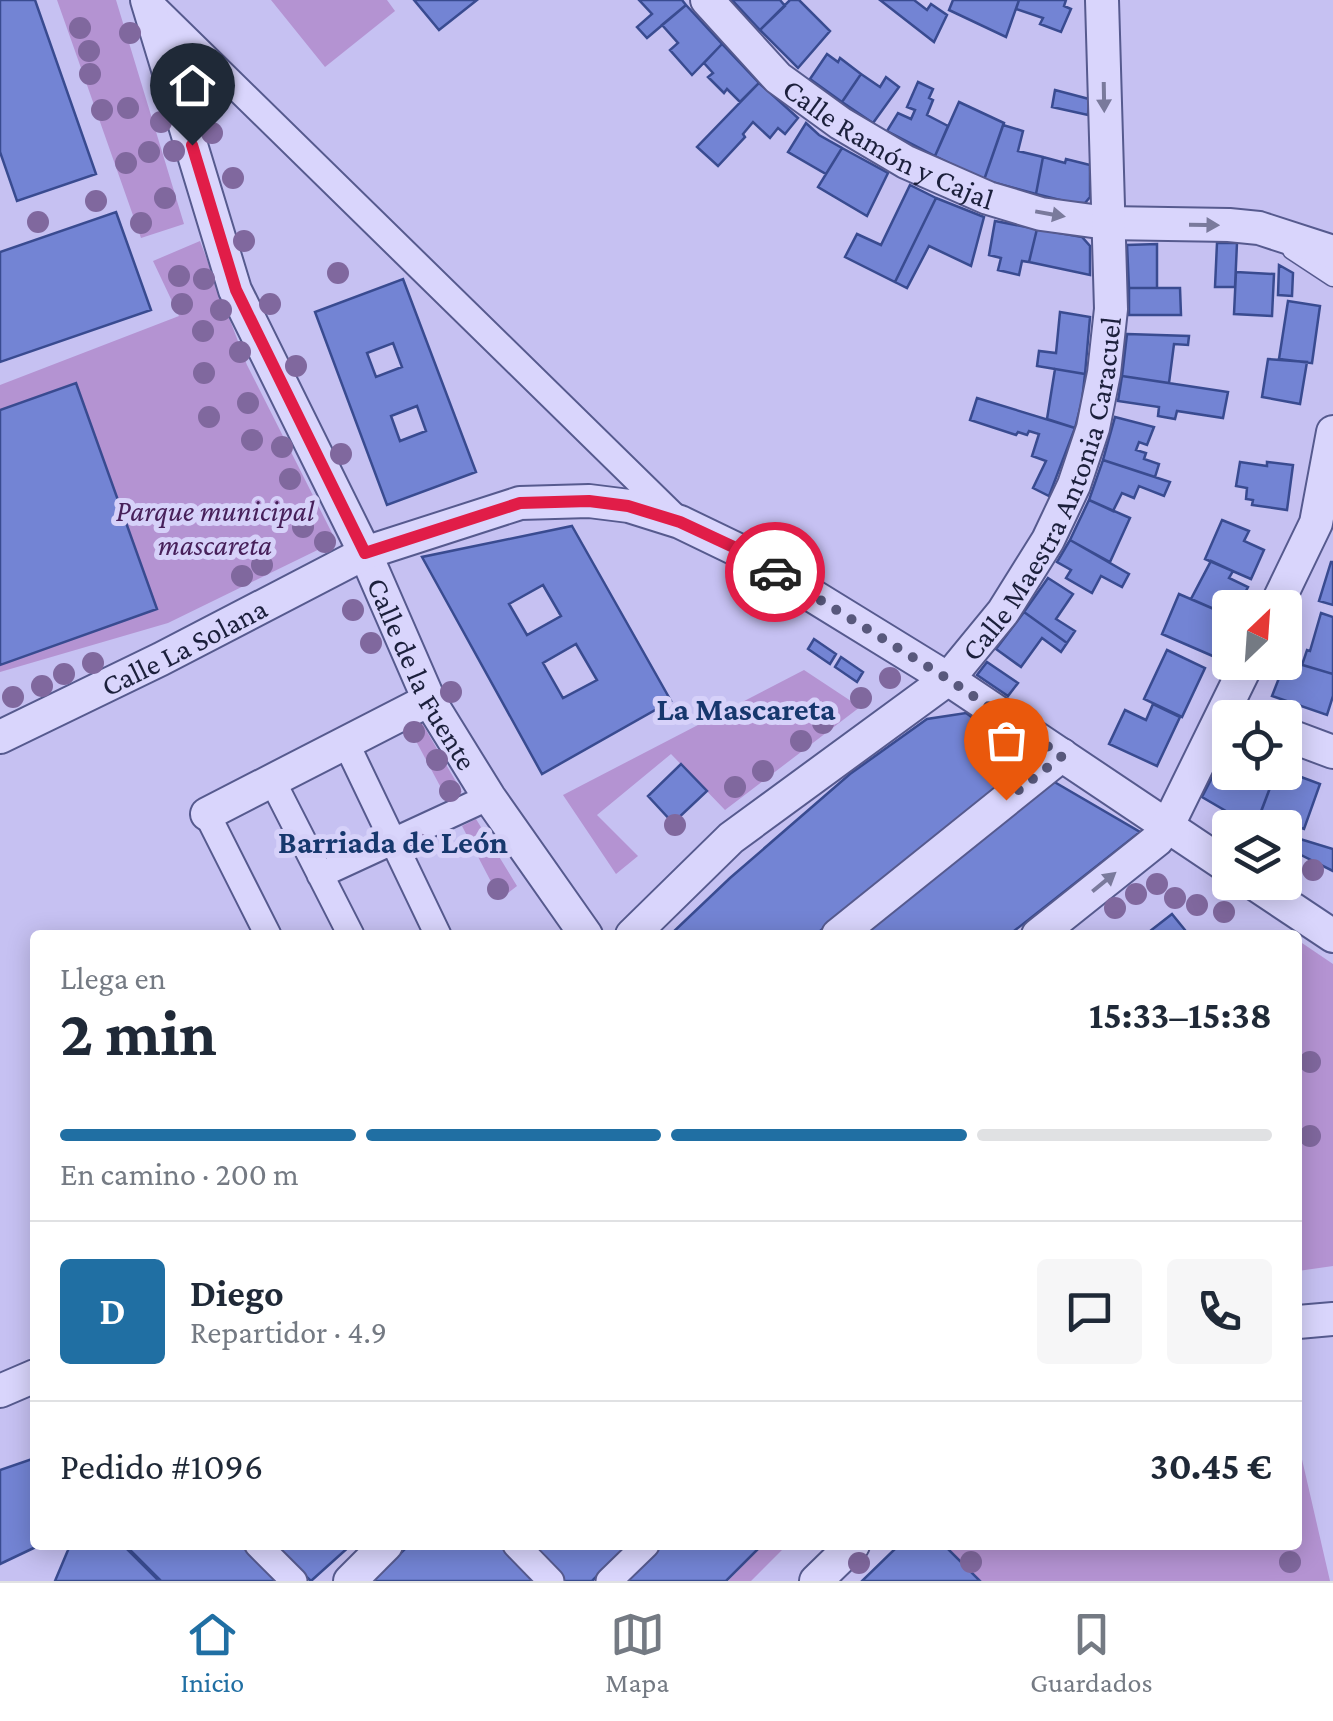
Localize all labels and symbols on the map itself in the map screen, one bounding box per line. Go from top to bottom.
pin [150,43,235,146]
street label: Calle Ramón y Cajal [777,71,998,215]
one-way arrow [1096,82,1112,114]
one-way arrow [1035,207,1066,222]
one-way arrow [1189,217,1221,233]
street label: Calle Maestra Antonia Caracuel [954,315,1127,667]
park label: Parque municipal mascareta [116,494,315,561]
courier [725,522,825,622]
street label: Calle de la Fuente [361,572,484,775]
street label: Calle La Solana [96,590,272,702]
north arrow [1212,590,1302,680]
district label: La Mascareta [656,691,836,727]
pin [964,698,1049,801]
district label: Barriada de León [278,824,508,860]
one-way arrow [1091,872,1117,893]

